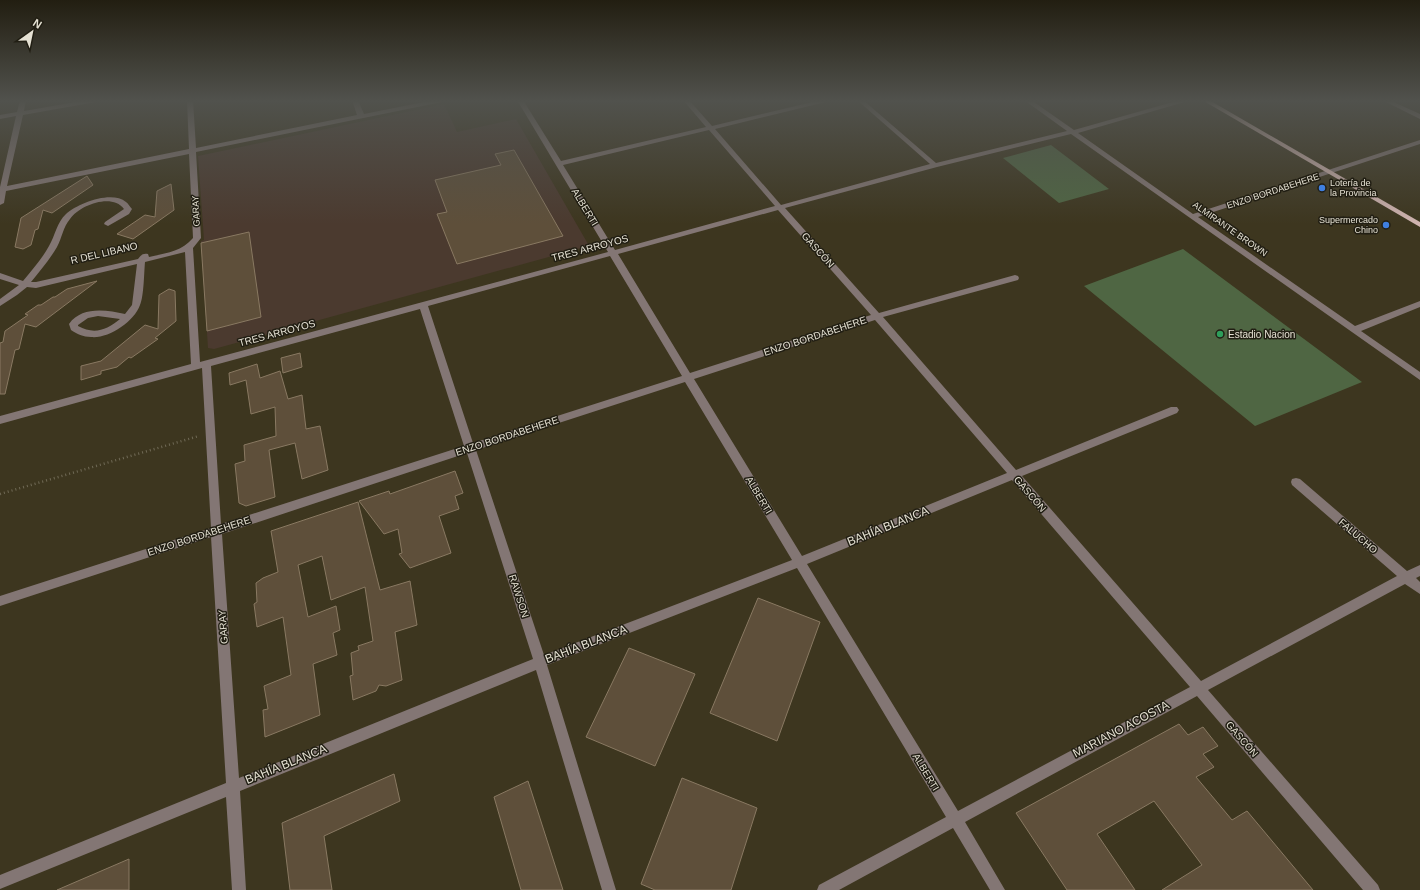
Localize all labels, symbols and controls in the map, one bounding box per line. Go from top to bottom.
north arrow [12,12,52,52]
text: N [31,16,44,31]
street label: ENZO BORDABEHERE [1226,171,1320,211]
place label: Lotería de la Provincia [1330,178,1377,198]
marker: Lotería de la Provincia [1317,183,1327,193]
street label: ALBERTI [570,186,600,228]
street label: GARAY [190,195,202,227]
street label: ALMIRANTE BROWN [1191,200,1269,258]
place label: Supermercado Chino [1319,215,1378,235]
marker: Supermercado Chino [1381,220,1391,230]
street label: GASCÓN [799,230,837,270]
street label: TRES ARROYOS [550,232,630,264]
street label: R DEL LIBANO [69,240,139,266]
street label: ENZO BORDABEHERE [762,314,868,358]
street label: TRES ARROYOS [237,317,317,349]
marker: Estadio Nacion [1215,329,1225,339]
place label: Estadio Nacion [1228,329,1295,340]
street label: ENZO BORDABEHERE [454,414,560,458]
street label: GASCÓN [1012,473,1049,514]
street label: ALBERTI [744,474,774,516]
street label: BAHÍA BLANCA [845,502,931,549]
street label: ENZO BORDABEHERE [146,514,252,558]
street label: FALUCHO [1337,516,1380,556]
street label: RAWSON [507,573,531,619]
street label: GARAY [216,609,230,644]
street label: BAHÍA BLANCA [543,621,629,666]
street label: MARIANO ACOSTA [1070,698,1172,760]
street label: GASCÓN [1224,718,1261,759]
street label: BAHÍA BLANCA [243,740,329,787]
street label: ALBERTI [911,751,941,793]

